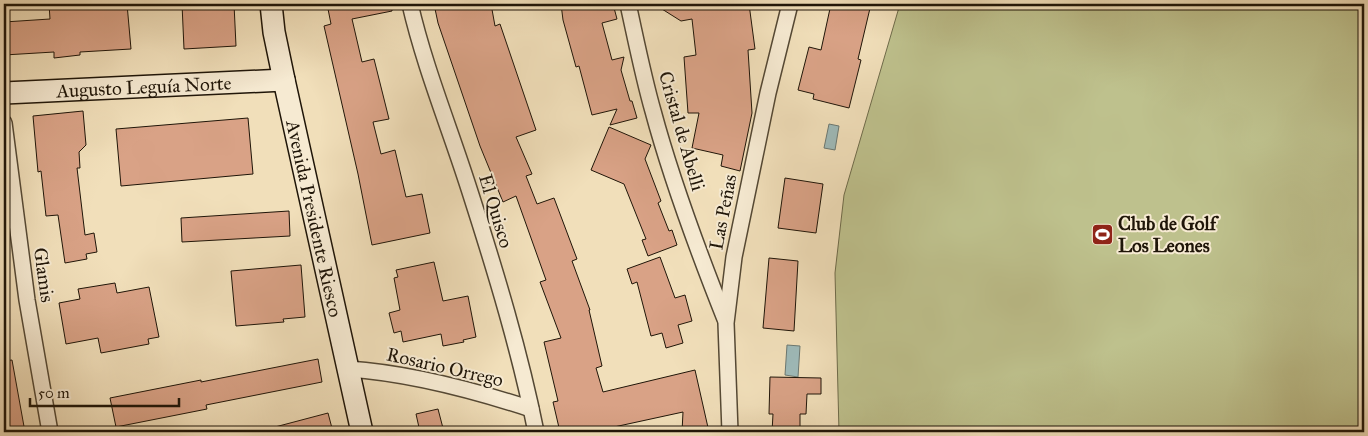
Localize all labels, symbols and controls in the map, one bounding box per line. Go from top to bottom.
street label: Cristal de Abelli [654,69,710,193]
street label: Augusto Leguía Norte [55,71,232,102]
street label: Avenida Presidente Riesco [281,117,348,319]
street label: El Quisco [474,171,518,251]
street label: Las Peñas [704,172,742,252]
place label: Club de Golf Los Leones [1118,212,1220,257]
sports icon: Club de Golf Los Leones [1090,222,1114,246]
street label: Glamis [29,246,59,304]
street label: Rosario Orrego [384,342,506,393]
scale bar [30,376,179,408]
text: 50 m [38,384,70,402]

